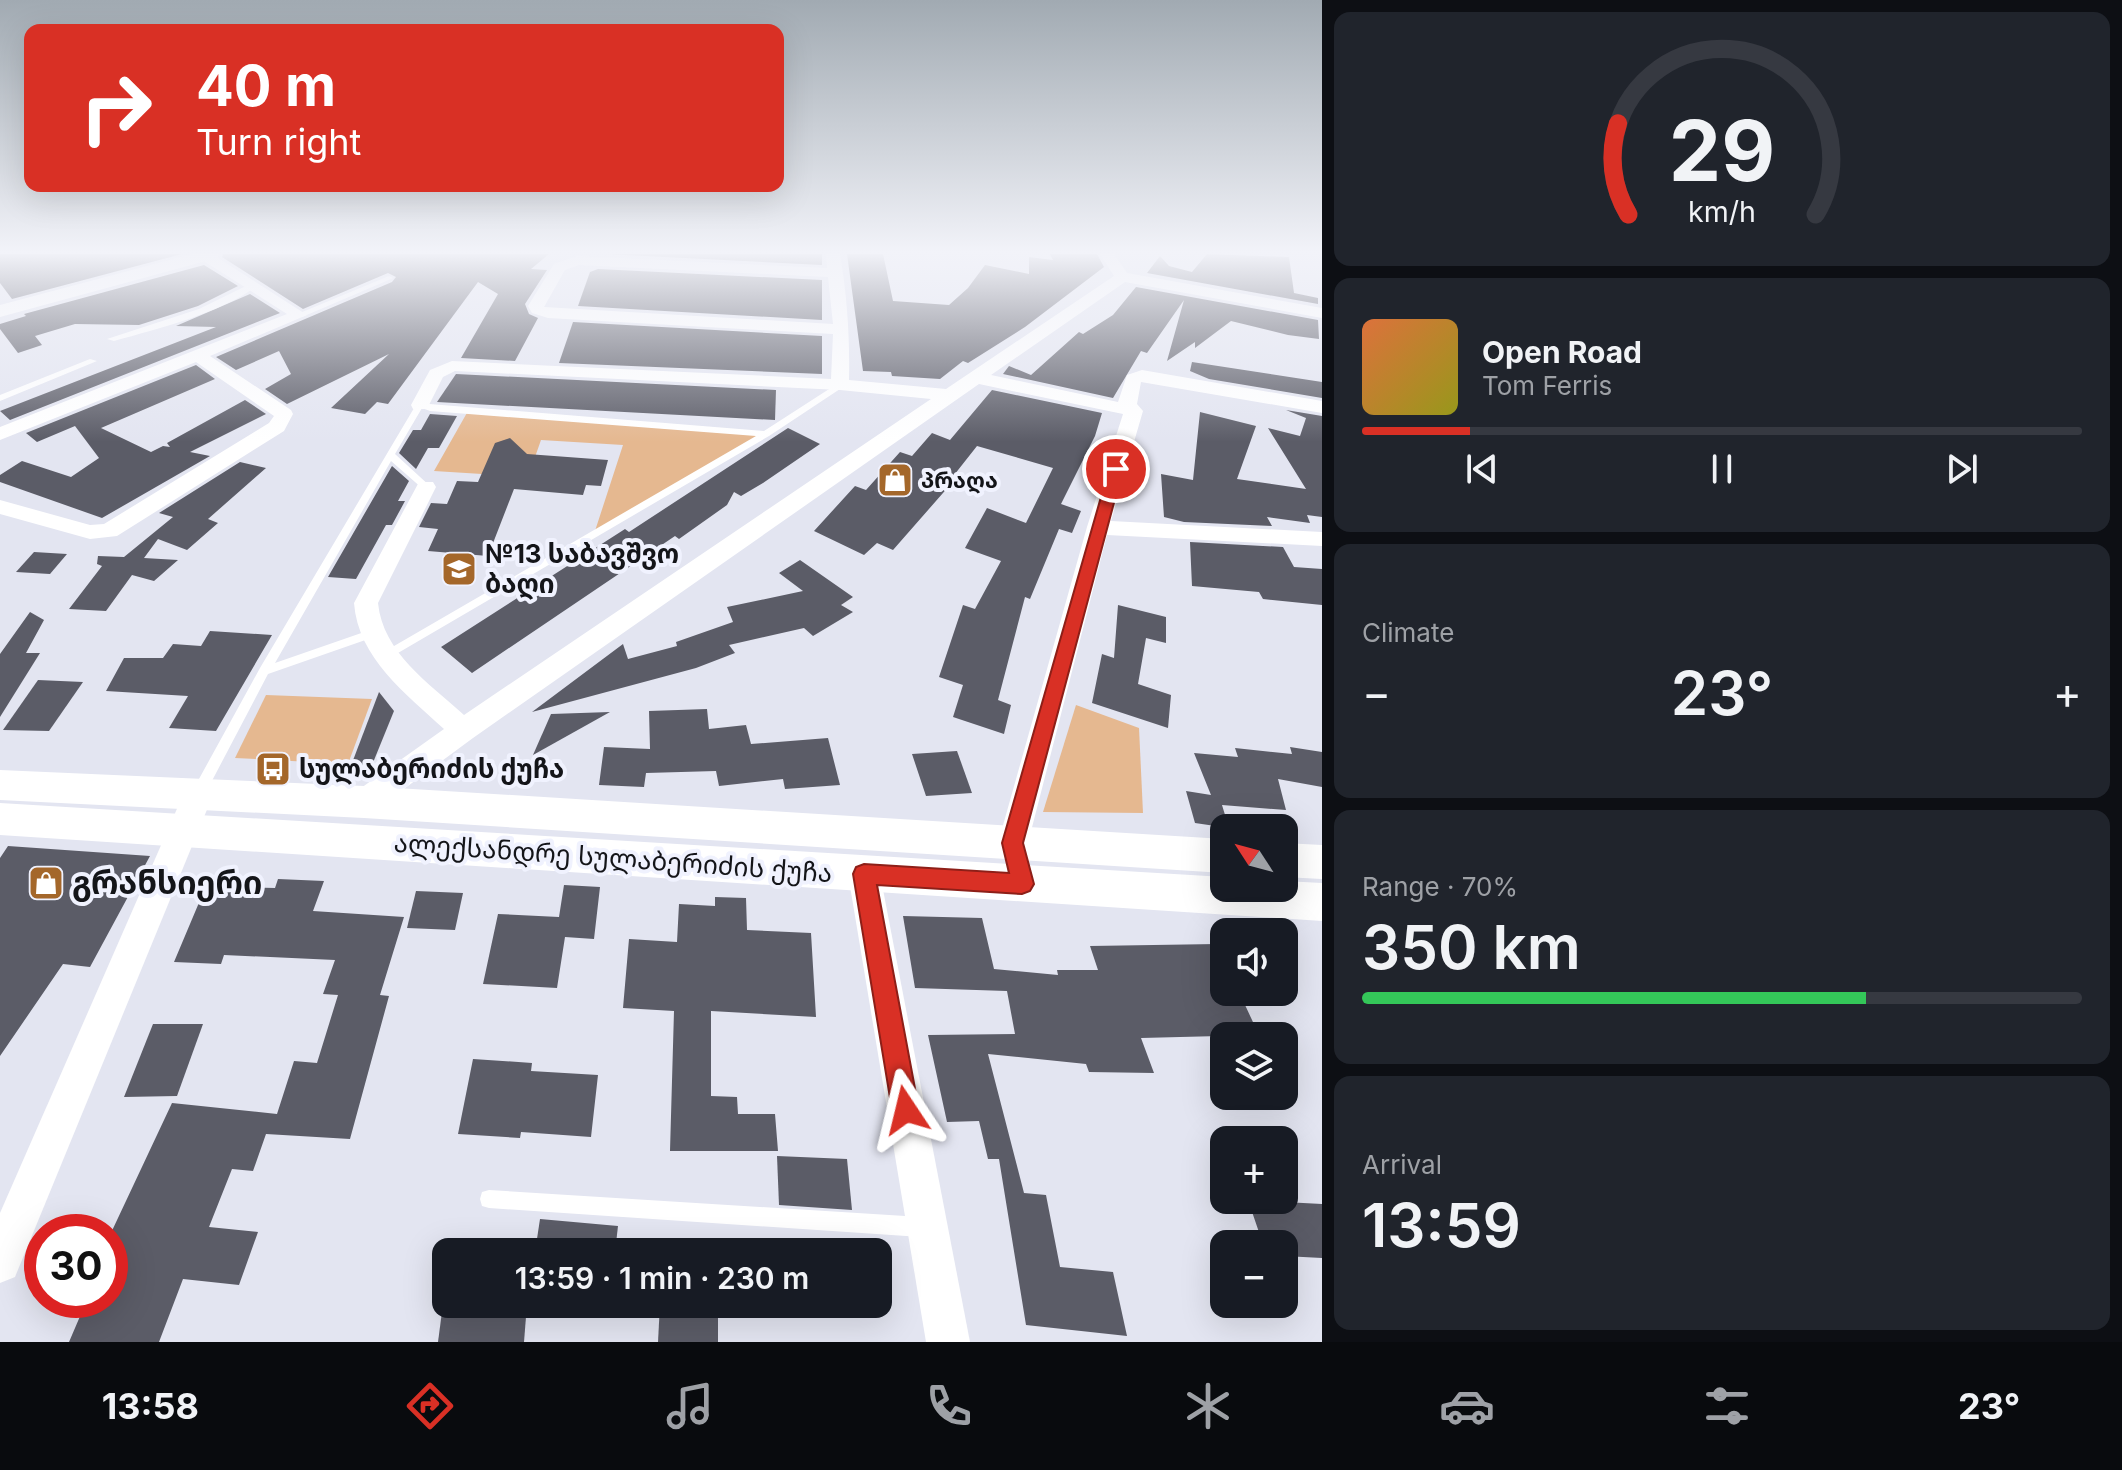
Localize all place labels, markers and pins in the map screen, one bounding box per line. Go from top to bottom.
pin [1082,435,1150,503]
shop icon: პრაღა [876,461,914,499]
place label: პრაღა [921,467,998,494]
place label: №13 საბავშვო ბაღი [485,538,679,600]
school or university icon: №13 საბავშვო ბაღი [440,550,478,588]
bus stop icon: სულაბერიძის ქუჩა [254,750,292,788]
place label: სულაბერიძის ქუჩა [299,753,564,785]
place label: გრანსიერი [72,863,262,902]
shop icon: გრანსიერი [27,864,65,902]

